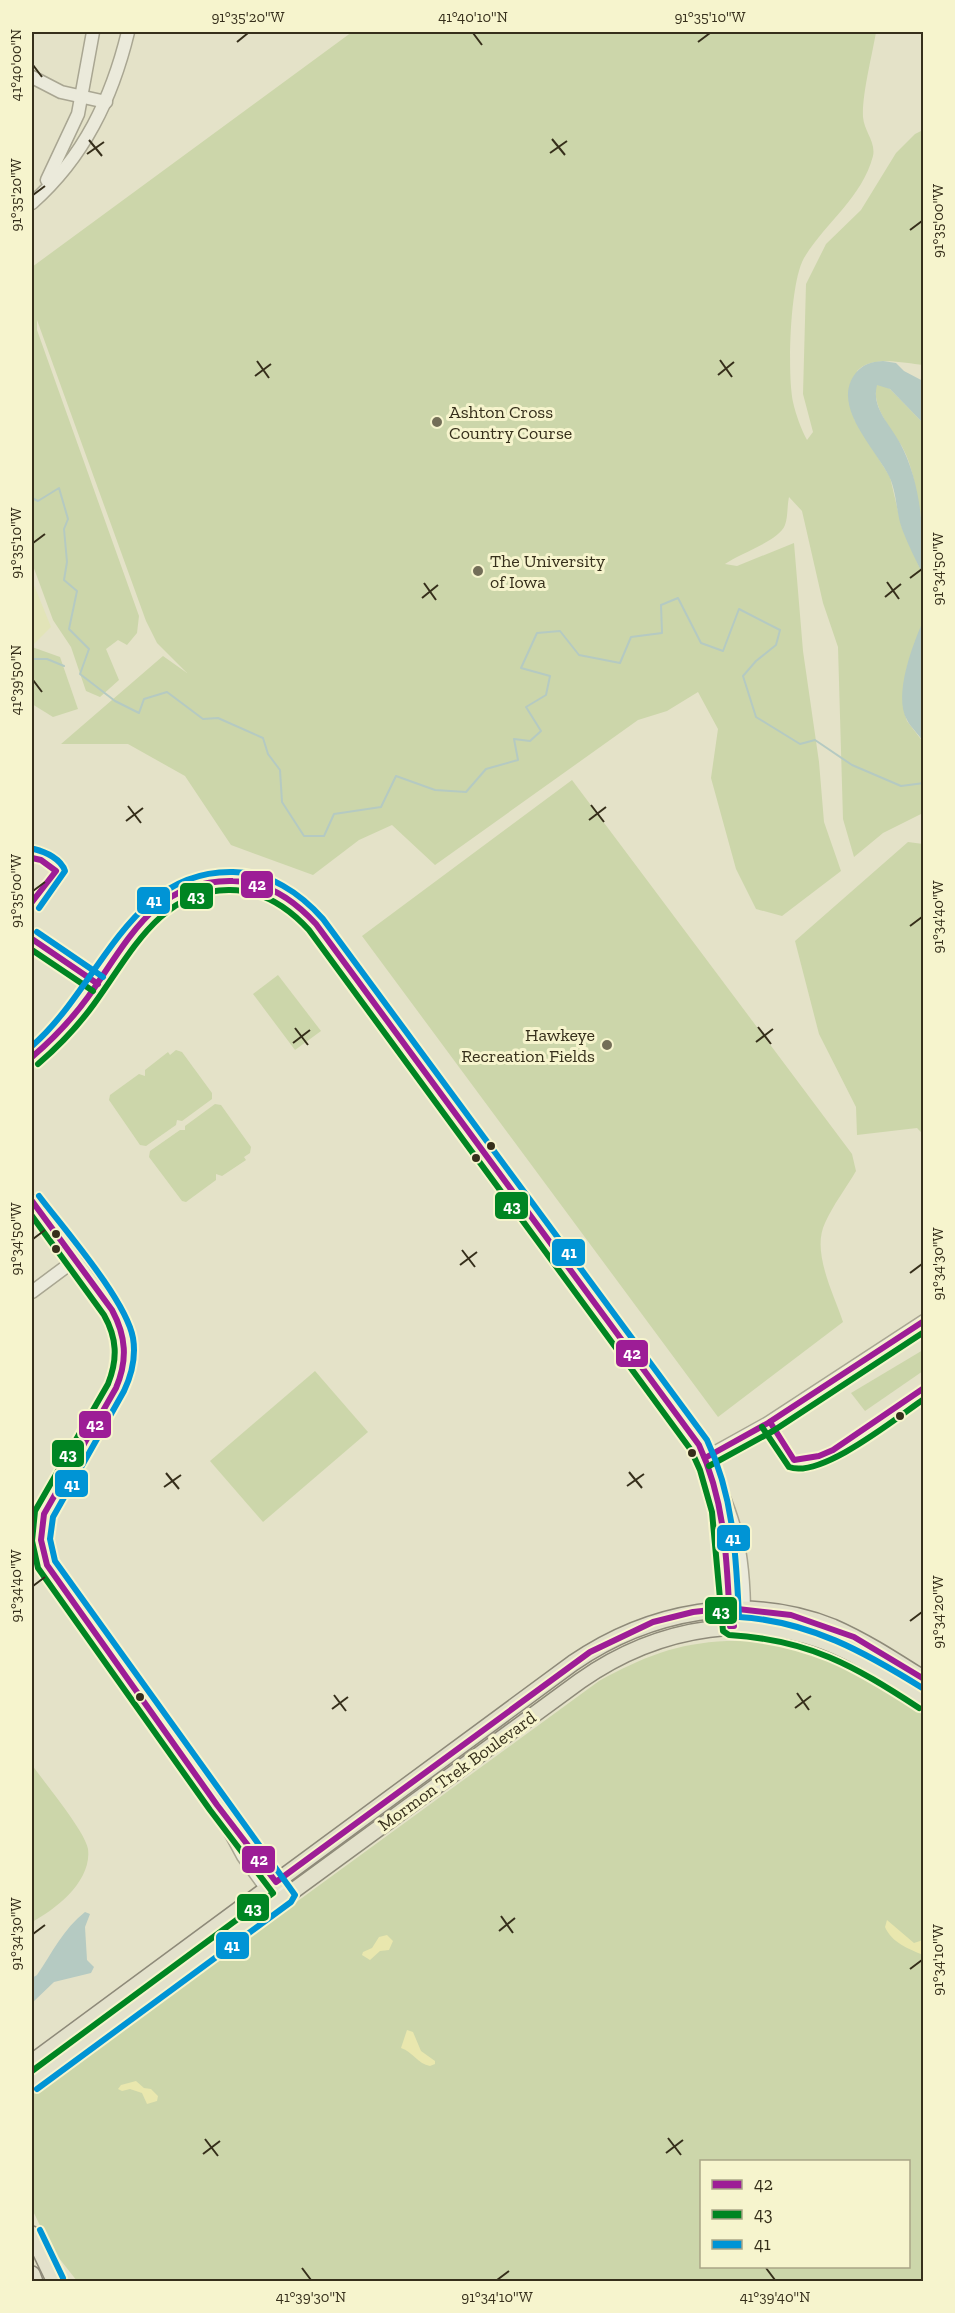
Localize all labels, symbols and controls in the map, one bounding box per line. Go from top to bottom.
text: 91°35'20"W [211,8,285,26]
text: 41°40'10"N [438,8,508,26]
text: 91°35'10"W [674,8,746,26]
text: 41°40'00"N [7,29,25,101]
text: 91°35'20"W [7,158,25,232]
text: 91°35'00"W [929,184,947,258]
place label: Ashton Cross Country Course [449,401,572,444]
marker: Ashton Cross Country Course [430,415,444,429]
text: 91°35'10"W [7,507,25,579]
text: 91°34'50"W [929,532,947,606]
place label: The University of Iowa [490,550,606,593]
marker: The University of Iowa [471,564,485,578]
text: 41°39'50"N [7,645,25,715]
text: 91°35'00"W [7,854,25,928]
line badge: 42 [240,870,274,899]
text: 42 [248,875,266,894]
text: 91°34'40"W [929,880,947,954]
line badge: 43 [179,882,214,910]
line badge: 41 [136,886,171,915]
text: 43 [187,887,205,906]
text: 41 [146,891,162,910]
place label: Hawkeye Recreation Fields [461,1024,595,1067]
marker: Hawkeye Recreation Fields [600,1038,614,1052]
unlabelled marker [485,1140,497,1152]
unlabelled marker [470,1152,482,1164]
line badge: 43 [494,1191,529,1220]
text: 43 [503,1197,521,1216]
text: 91°34'50"W [7,1202,25,1276]
unlabelled marker [50,1228,62,1240]
text: 91°34'30"W [929,1228,947,1300]
line badge: 41 [551,1238,586,1267]
unlabelled marker [50,1243,62,1255]
text: 41 [561,1243,577,1262]
line badge: 42 [615,1339,649,1368]
text: 42 [623,1344,641,1363]
line badge: 42 [78,1410,112,1439]
unlabelled marker [894,1410,906,1422]
text: 42 [86,1415,104,1434]
line badge: 43 [51,1439,85,1468]
text: 43 [59,1445,77,1464]
unlabelled marker [686,1447,698,1459]
line badge: 41 [54,1469,89,1498]
text: 41 [64,1475,80,1494]
line badge: 41 [716,1524,751,1552]
text: 41 [725,1529,741,1548]
text: 91°34'40"W [7,1549,25,1623]
text: 91°34'20"W [929,1575,947,1649]
line badge: 43 [704,1596,738,1625]
text: 43 [712,1602,730,1621]
unlabelled marker [134,1691,146,1703]
street label: Mormon Trek Boulevard [374,1706,540,1836]
line badge: 42 [241,1845,276,1874]
text: 42 [250,1850,268,1869]
line badge: 43 [236,1893,270,1922]
text: 91°34'30"W [7,1898,25,1970]
text: 43 [244,1899,262,1918]
text: 91°34'10"W [929,1924,947,1996]
line badge: 41 [215,1931,250,1960]
text: 41 [224,1936,240,1955]
legend [700,2160,910,2268]
text: 42 [754,2173,773,2195]
text: 43 [754,2203,773,2225]
text: 41 [754,2233,771,2255]
text: 41°39'30"N [276,2288,346,2306]
text: 91°34'10"W [461,2288,533,2306]
text: 41°39'40"N [740,2288,810,2306]

